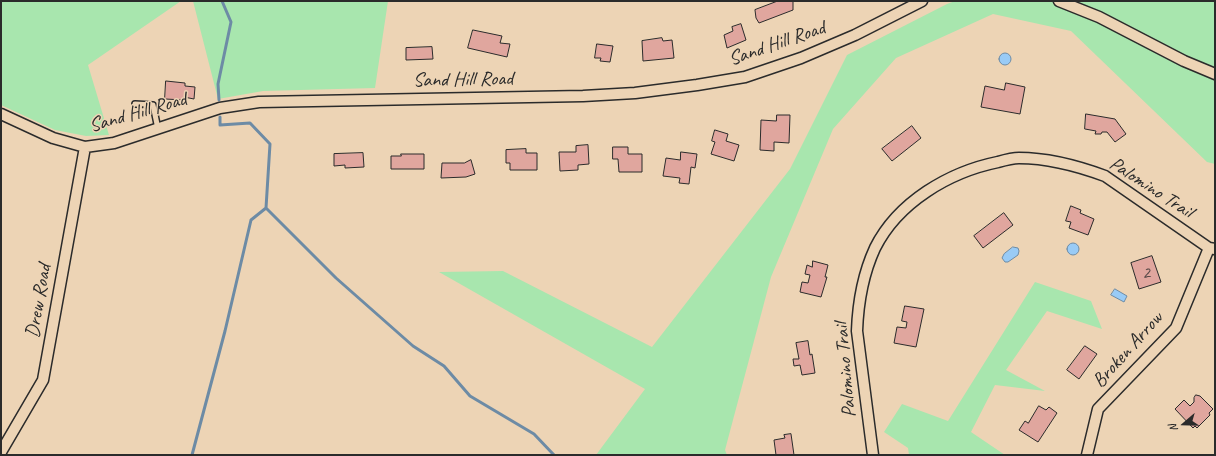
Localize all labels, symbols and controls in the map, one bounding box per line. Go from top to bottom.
street label: Sand Hill Road [726,16,828,72]
street label: Sand Hill Road [413,67,513,93]
street label: Sand Hill Road [87,88,189,138]
street label: Palomino Trail [1105,152,1197,224]
street label: Drew Road [21,262,57,340]
house number: 2 [1142,262,1150,284]
street label: Broken Arrow [1088,307,1168,393]
street label: Palomino Trail [830,322,862,418]
north arrow [1164,404,1204,444]
text: N [1165,423,1180,434]

